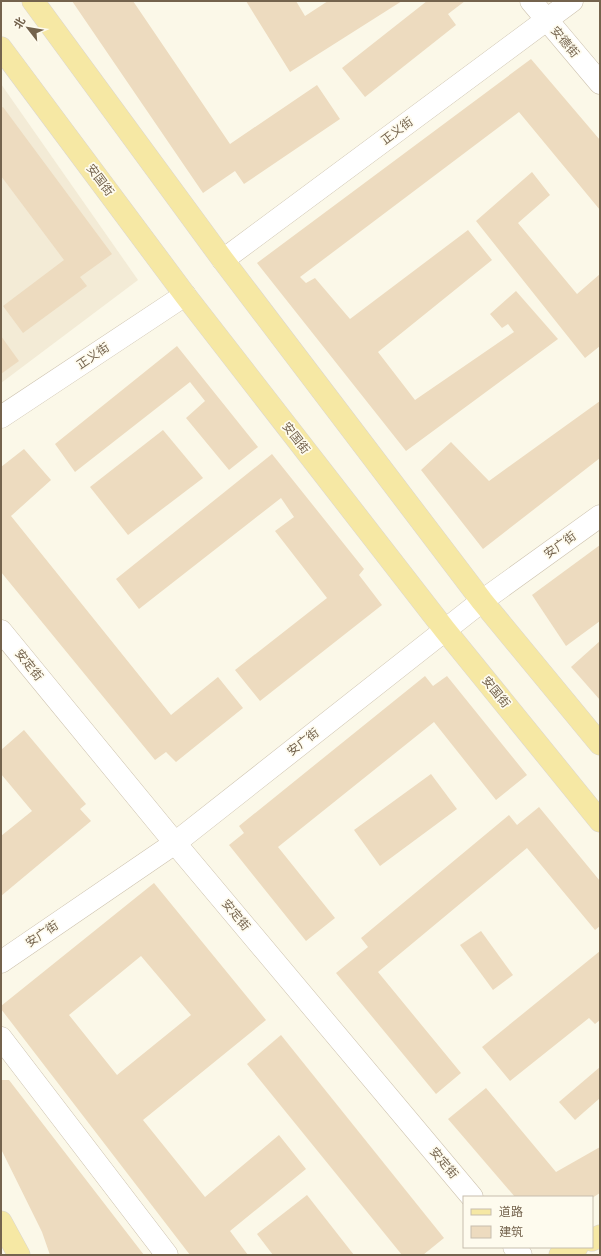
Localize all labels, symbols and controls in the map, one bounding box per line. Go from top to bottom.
north arrow [8,8,48,48]
text: 北 [11,15,28,31]
street label: 安德街 [548,24,582,60]
street label: 正义街 [378,115,416,147]
street label: 安国街 [84,161,116,199]
street label: 正义街 [74,340,112,372]
street label: 安国街 [279,420,313,456]
street label: 安广街 [541,529,579,561]
street label: 安定街 [12,647,46,683]
street label: 安国街 [479,674,513,710]
street label: 安广街 [285,725,321,759]
street label: 安定街 [219,897,253,933]
street label: 安广街 [23,918,61,950]
street label: 安定街 [427,1145,461,1181]
legend [463,1196,593,1248]
text: 道路 [499,1205,523,1219]
text: 建筑 [499,1225,523,1239]

